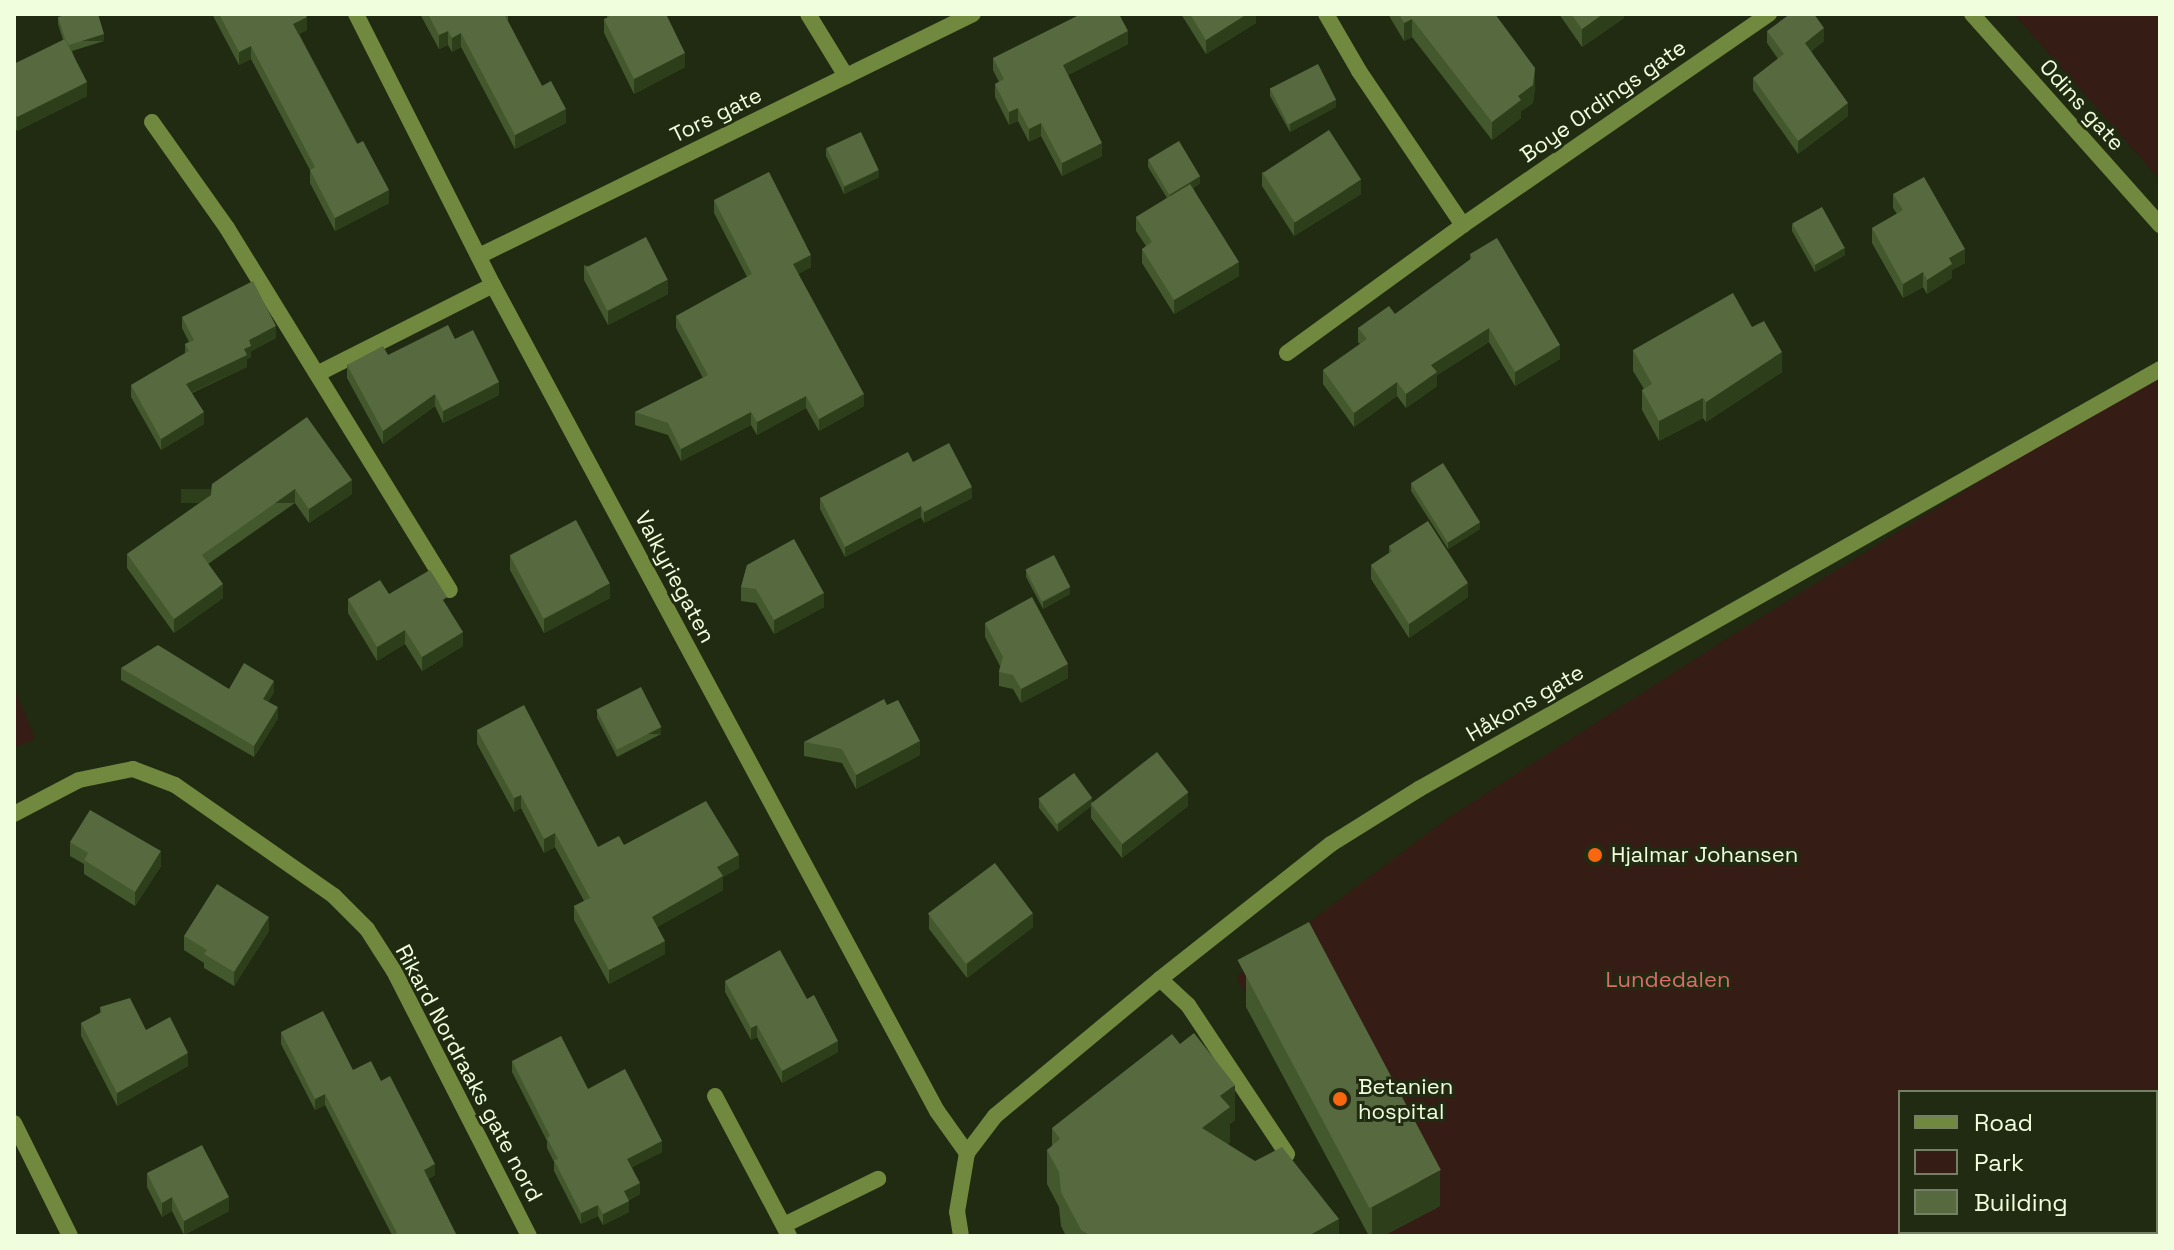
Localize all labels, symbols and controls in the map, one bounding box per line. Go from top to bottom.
street label: Boye Ordings gate [1515,34,1691,168]
street label: Odins gate [2034,54,2130,156]
street label: Tors gate [666,82,766,148]
street label: Valkyriegaten [629,507,721,647]
street label: Håkons gate [1461,659,1589,747]
place label: Hjalmar Johansen [1611,842,1798,868]
marker: Hjalmar Johansen [1586,846,1604,864]
street label: Rikard Nordraaks gate nord [390,940,548,1206]
park label: Lundedalen [1606,967,1730,993]
place label: Betanien hospital [1358,1073,1453,1124]
marker: Betanien hospital [1329,1088,1351,1110]
legend [1898,1090,2158,1234]
text: Road [1974,1107,2033,1138]
text: Park [1974,1147,2024,1178]
text: Building [1974,1187,2068,1218]

